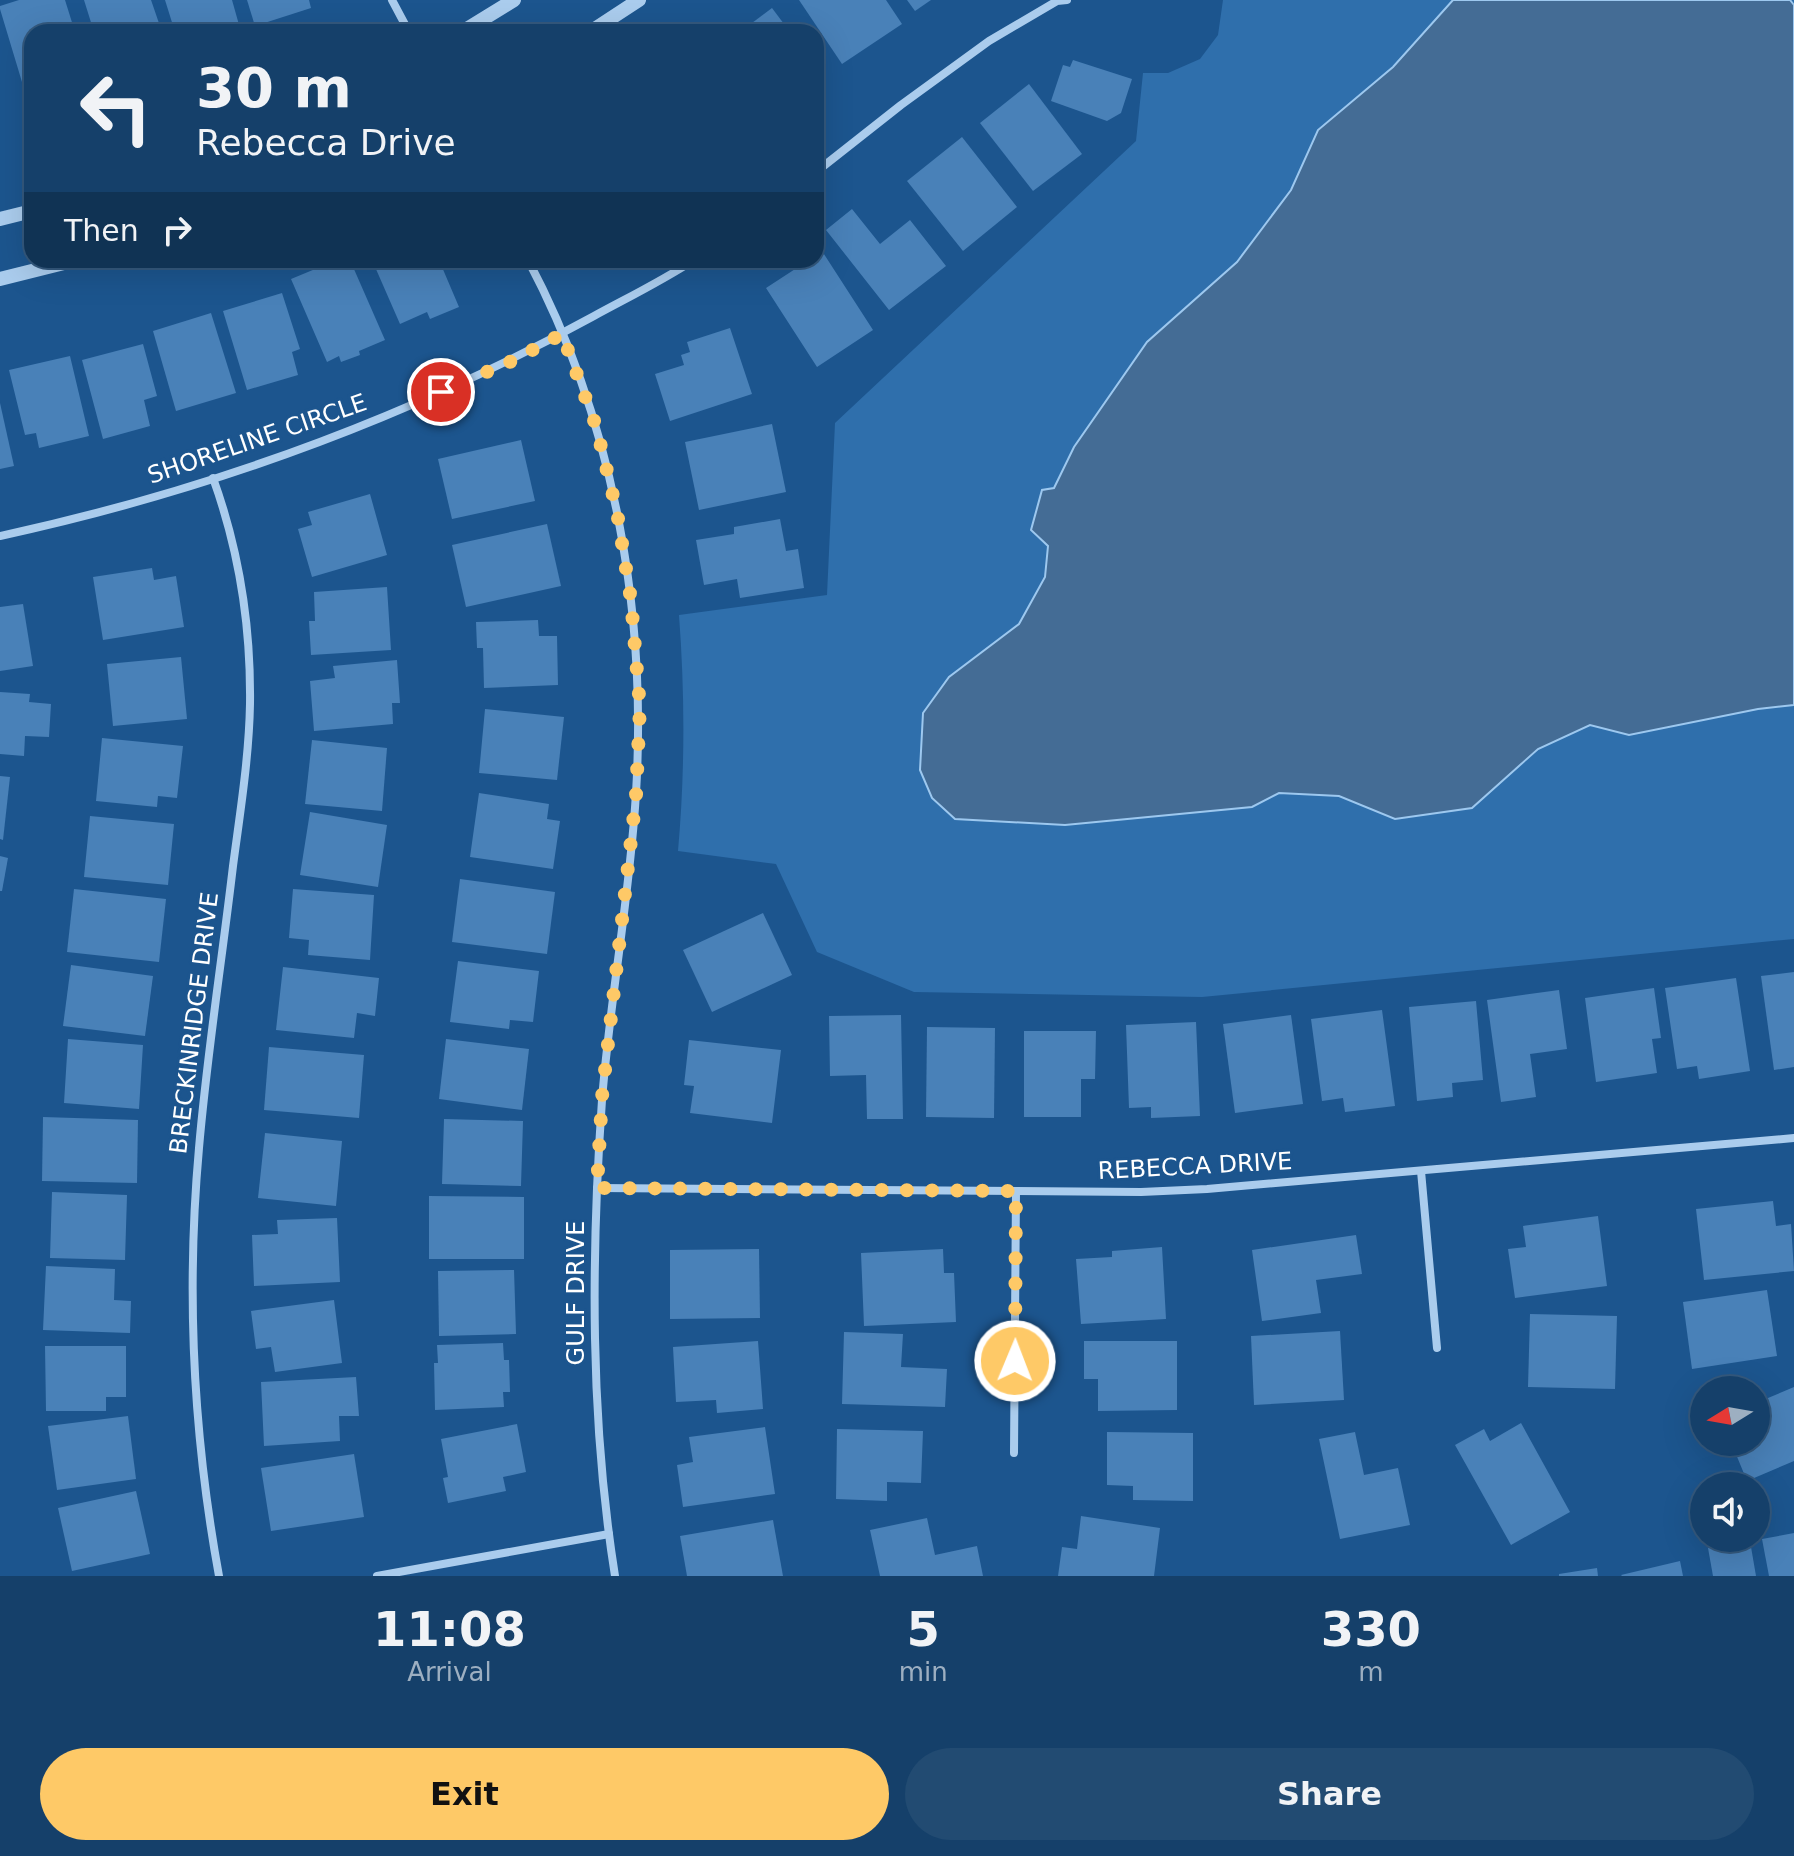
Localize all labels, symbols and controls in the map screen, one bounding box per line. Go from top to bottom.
text: 30 m [196,55,352,120]
icon: left [64,56,168,160]
text: Rebecca Drive [196,122,456,163]
icon: right [155,208,199,252]
text: Then [64,213,139,248]
pin [407,358,475,426]
icon: arrive [419,370,463,414]
street label: SHORELINE CIRCLE [144,388,370,490]
street label: BRECKINRIDGE DRIVE [164,891,224,1155]
street label: REBECCA DRIVE [1097,1147,1293,1185]
street label: GULF DRIVE [562,1221,590,1365]
position arrow [973,1319,1057,1403]
north arrow [1690,1376,1770,1456]
map controls [1690,1376,1770,1552]
button: sound [1690,1472,1770,1552]
text: 11:08 [373,1601,526,1657]
text: 5 [907,1601,940,1657]
text: 330 [1321,1601,1421,1657]
text: Arrival [407,1657,492,1687]
text: min [899,1657,948,1687]
text: m [1358,1657,1384,1687]
button: Exit [40,1748,889,1840]
button: Share [905,1748,1754,1840]

